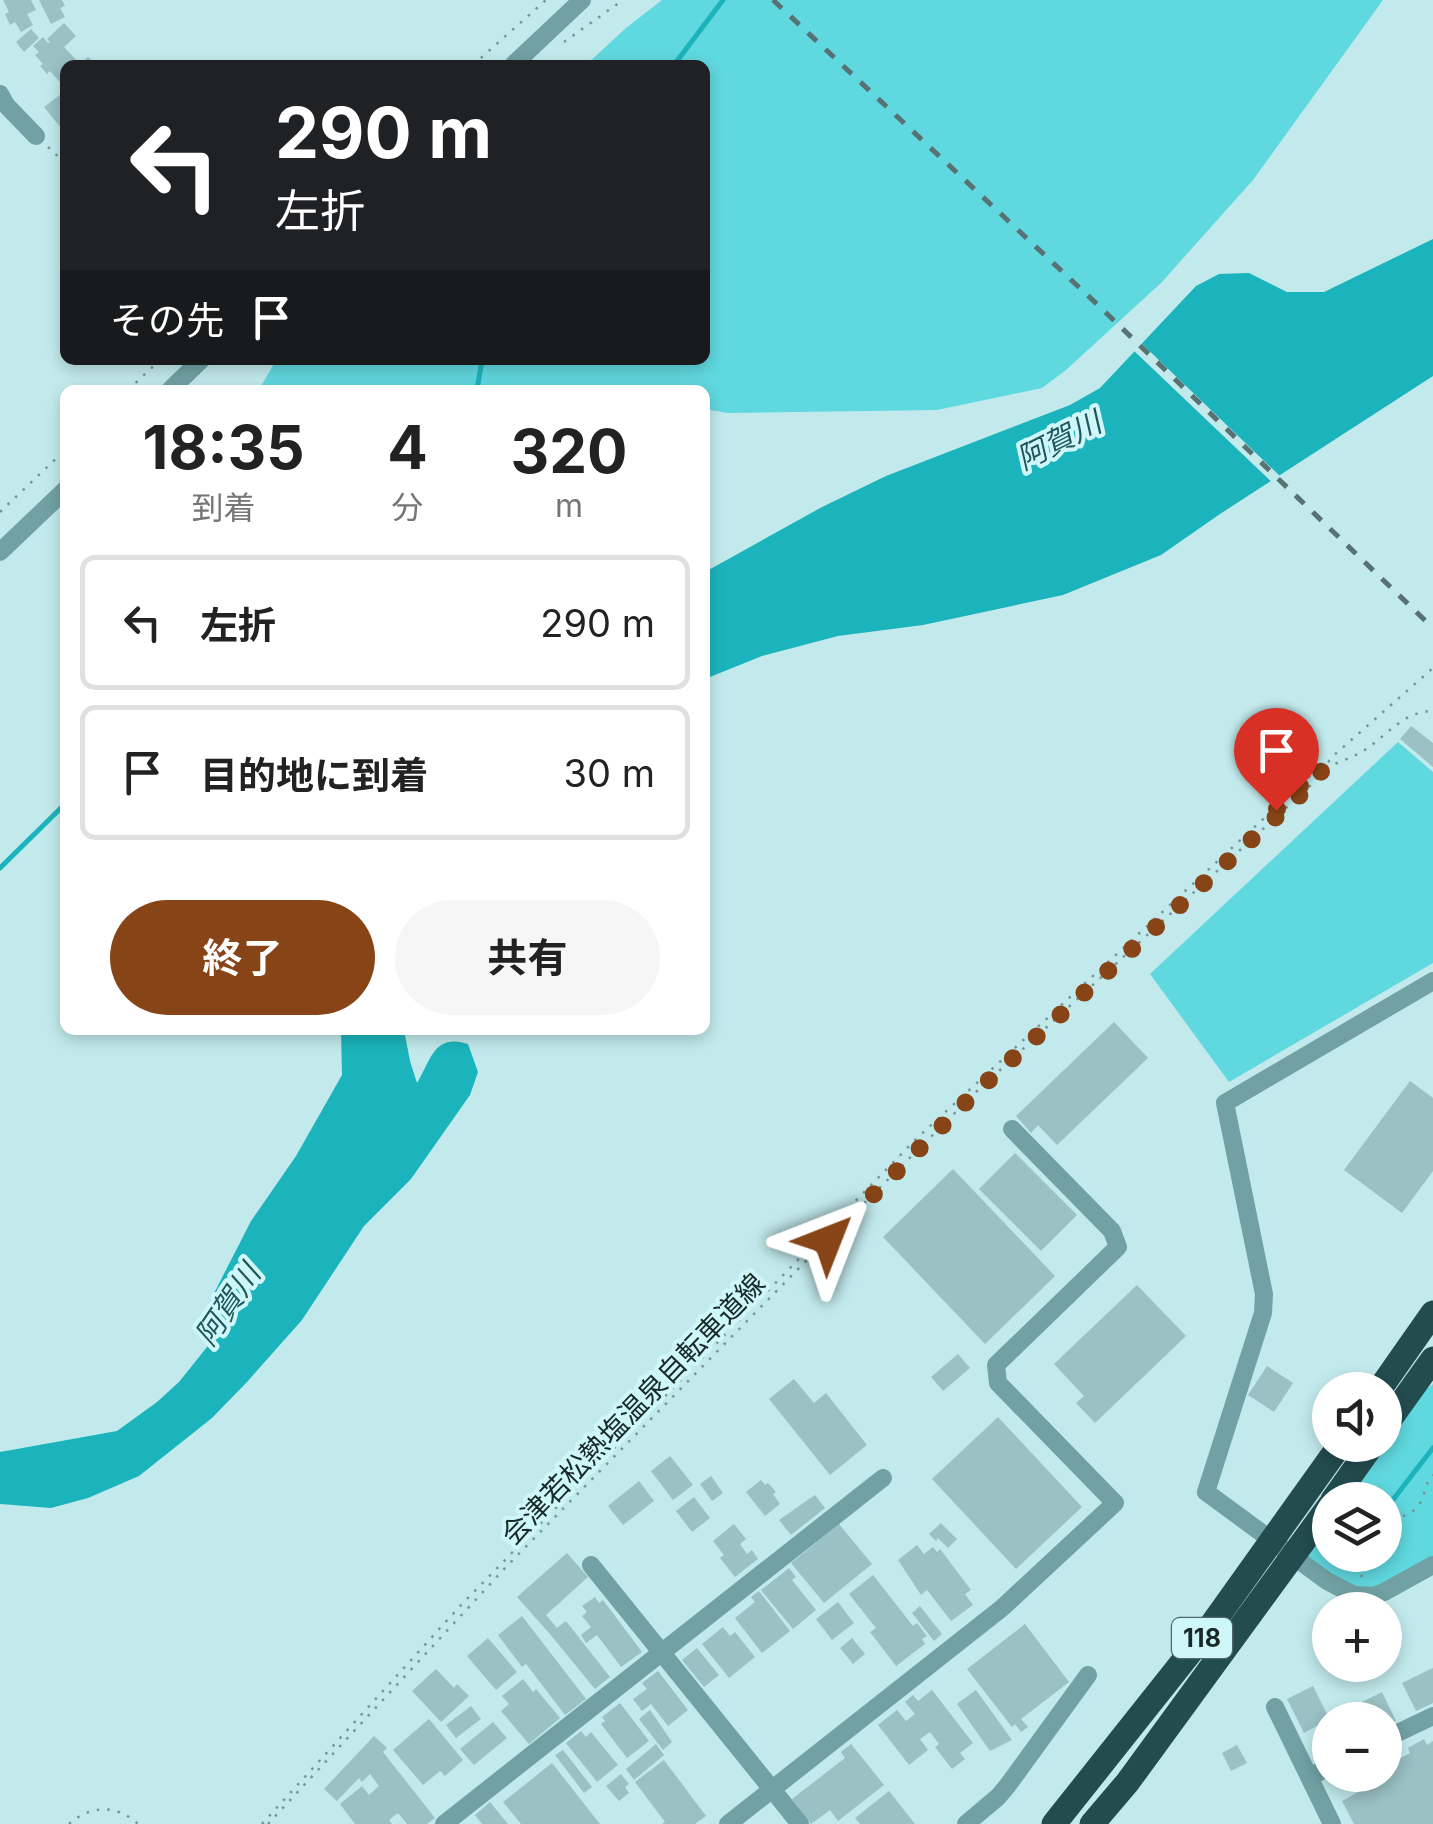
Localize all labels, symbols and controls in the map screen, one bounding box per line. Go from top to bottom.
text: 290 m [275,90,492,175]
icon: left [110,100,240,230]
text: 左折 [275,183,365,238]
icon: arrive [244,290,299,345]
text: その先 [110,297,224,343]
water label: 阿賀川 [1010,402,1109,477]
text: 18:35 [143,411,305,483]
text: 4 [387,411,428,483]
text: 320 [510,415,627,487]
text: m [555,486,583,525]
text: 到着 [192,488,256,527]
text: 分 [392,488,424,527]
icon: left [115,595,170,650]
text: 290 m [540,600,655,646]
text: 左折 [200,602,276,648]
pin [1234,708,1319,811]
icon: arrive [1249,723,1304,778]
icon: arrive [115,745,170,800]
text: 30 m [564,750,655,796]
text: 目的地に到着 [200,752,428,798]
button: 終了 [110,900,375,1015]
button: 共有 [395,900,660,1015]
position arrow [776,1188,880,1292]
water label: 阿賀川 [187,1255,269,1352]
street label: 会津若松熱塩温泉自転車道線 [494,1266,772,1552]
map controls [1312,1372,1402,1792]
button: sound [1312,1372,1402,1462]
button: layers [1312,1482,1402,1572]
button: + [1312,1592,1402,1682]
road number: 118 [1172,1618,1232,1658]
button: − [1312,1702,1402,1792]

